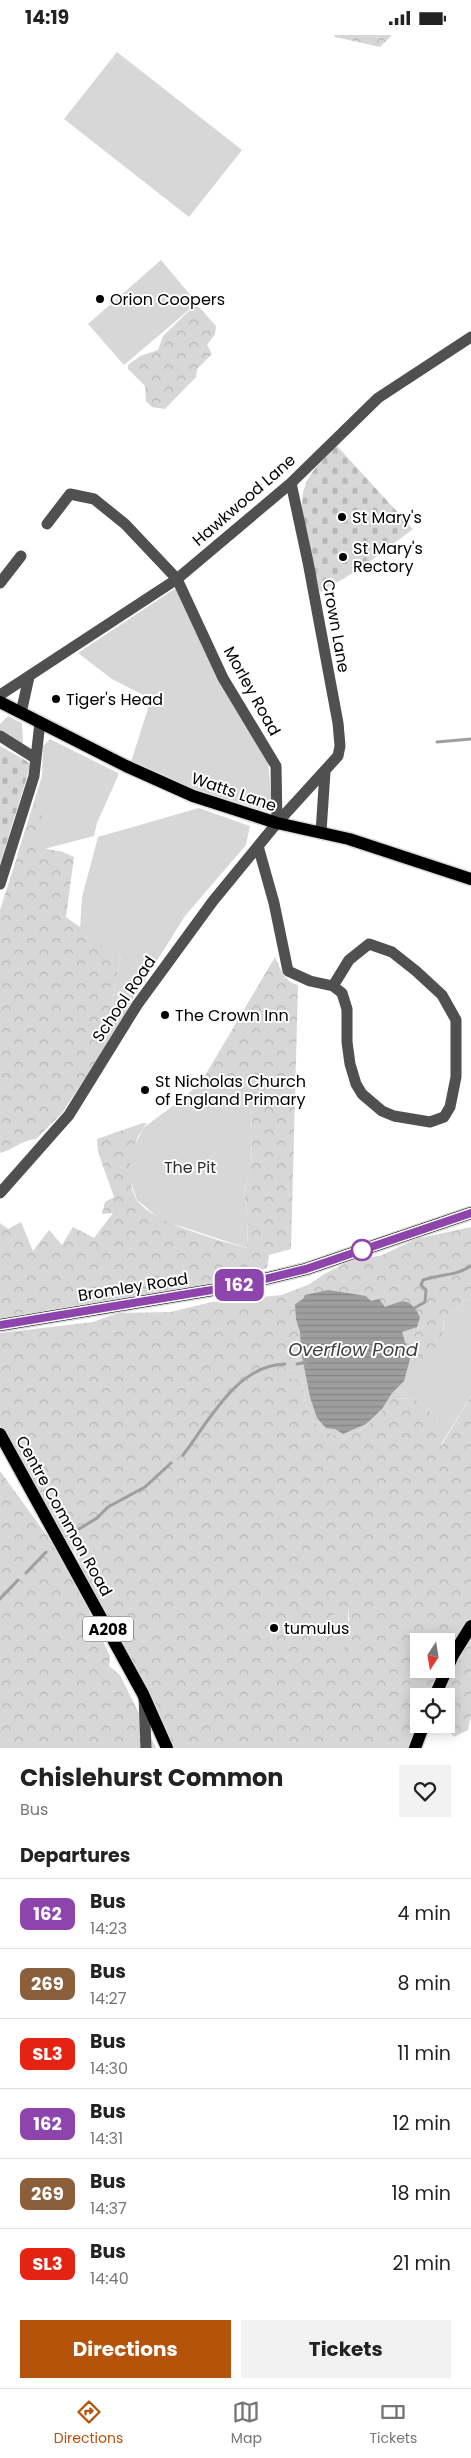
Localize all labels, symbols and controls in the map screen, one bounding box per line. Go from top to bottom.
text: 14:19 [25,4,69,31]
place label: Orion Coopers [110,288,225,311]
marker: Orion Coopers [94,293,106,305]
street label: Hawkwood Lane [187,449,301,551]
place label: St Mary's [352,506,422,529]
marker: St Mary's [336,511,348,523]
place label: St Mary's Rectory [353,537,423,578]
marker: St Mary's Rectory [337,551,349,563]
street label: Crown Lane [317,578,356,674]
street label: Morley Road [218,642,286,740]
place label: Tiger's Head [66,688,163,711]
marker: Tiger's Head [50,693,62,705]
street label: Watts Lane [188,767,280,817]
street label: School Road [87,951,161,1047]
place label: The Crown Inn [175,1004,289,1027]
marker: The Crown Inn [159,1009,171,1021]
place label: St Nicholas Church of England Primary [155,1070,306,1111]
marker: St Nicholas Church of England Primary [139,1084,151,1096]
park label: The Pit [164,1156,216,1179]
unlabelled marker [351,1239,373,1261]
street label: Bromley Road [76,1267,190,1307]
line badge: 162 [210,1269,268,1301]
text: 162 [225,1272,253,1297]
water label: Overflow Pond [288,1337,419,1362]
street label: Centre Common Road [10,1432,118,1600]
road number: A208 [83,1617,133,1641]
place label: tumulus [284,1617,349,1640]
marker: tumulus [268,1622,280,1634]
north arrow [410,1633,455,1677]
map controls [410,1633,455,1733]
button: locate [410,1688,455,1733]
text: Chislehurst Common [20,1761,284,1794]
button: heart [399,1765,451,1817]
text: Bus [20,1798,48,1821]
text: Departures [20,1842,130,1869]
text: Bus [90,1888,126,1915]
text: 4 min [398,1900,451,1927]
text: 162 [33,1901,62,1926]
text: 14:23 [90,1917,127,1940]
text: Bus [90,1958,126,1985]
text: 8 min [398,1970,451,1997]
text: 269 [31,1971,64,1996]
text: 14:27 [90,1987,127,2010]
text: Bus [90,2028,126,2055]
text: 11 min [397,2040,451,2067]
text: SL3 [32,2041,63,2066]
text: 14:30 [90,2057,128,2080]
text: Bus [90,2098,126,2125]
text: 12 min [393,2110,451,2137]
text: 162 [33,2111,62,2136]
text: 14:31 [90,2127,123,2150]
text: Bus [90,2168,126,2195]
text: 18 min [391,2180,451,2207]
text: 269 [31,2181,64,2206]
text: 14:37 [90,2197,127,2220]
text: Bus [90,2238,126,2265]
text: 21 min [393,2250,451,2277]
text: SL3 [32,2251,63,2276]
text: 14:40 [90,2267,129,2290]
button: Directions [20,2320,231,2378]
button: Tickets [241,2320,451,2378]
tab: Directions [54,2398,123,2449]
tab: Map [231,2398,262,2449]
tab: Tickets [369,2398,417,2449]

